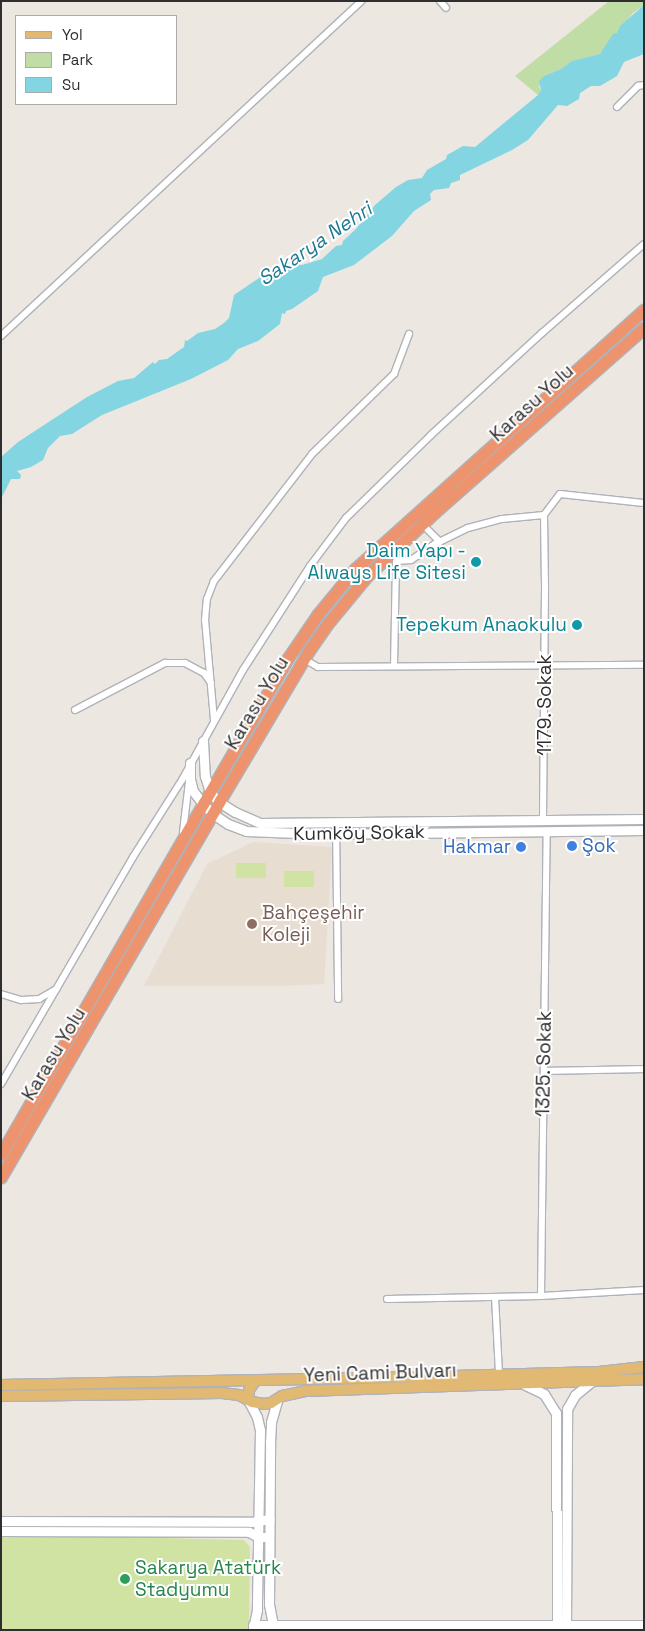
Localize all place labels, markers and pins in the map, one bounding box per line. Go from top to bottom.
place label: Daim Yapı - Always Life Sitesi [307,540,466,584]
marker: Daim Yapı - Always Life Sitesi [470,556,482,568]
place label: Tepekum Anaokulu [396,614,567,636]
marker: Tepekum Anaokulu [571,619,583,631]
place label: Şok [582,835,616,857]
place label: Hakmar [443,836,511,858]
marker: Şok [566,840,578,852]
marker: Hakmar [515,841,527,853]
place label: Bahçeşehir Koleji [262,902,364,946]
marker: Bahçeşehir Koleji [246,918,258,930]
place label: Sakarya Atatürk Stadyumu [135,1557,281,1601]
marker: Sakarya Atatürk Stadyumu [119,1573,131,1585]

